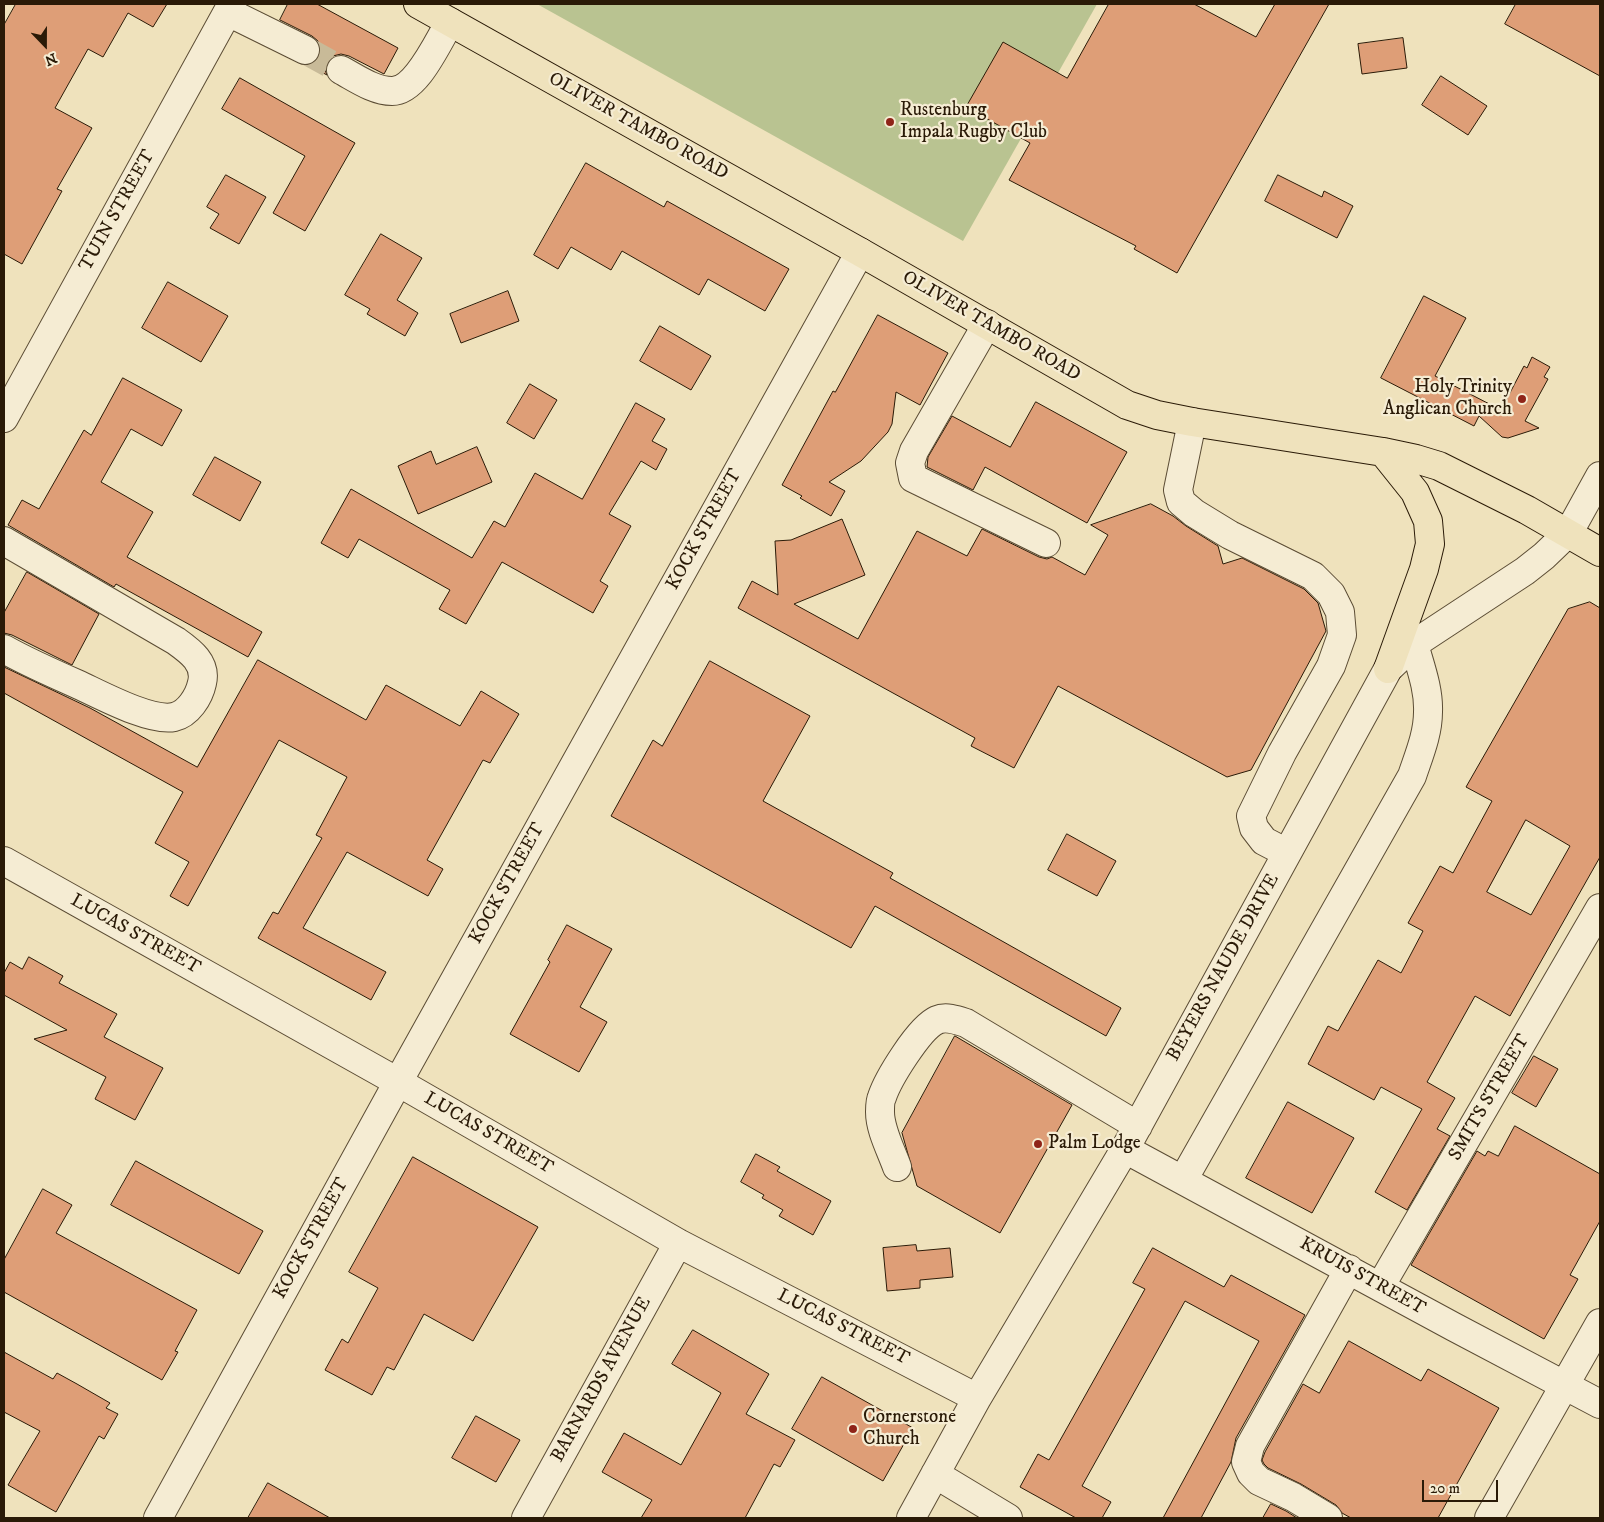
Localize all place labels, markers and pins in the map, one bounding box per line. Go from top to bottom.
place label: Rustenburg Impala Rugby Club [900,100,1047,144]
marker: Rustenburg Impala Rugby Club [884,116,896,128]
place label: Holy Trinity Anglican Church [1383,377,1512,421]
marker: Holy Trinity Anglican Church [1516,393,1528,405]
place label: Palm Lodge [1048,1133,1141,1155]
marker: Palm Lodge [1032,1138,1044,1150]
place label: Cornerstone Church [863,1407,956,1451]
marker: Cornerstone Church [847,1423,859,1435]

